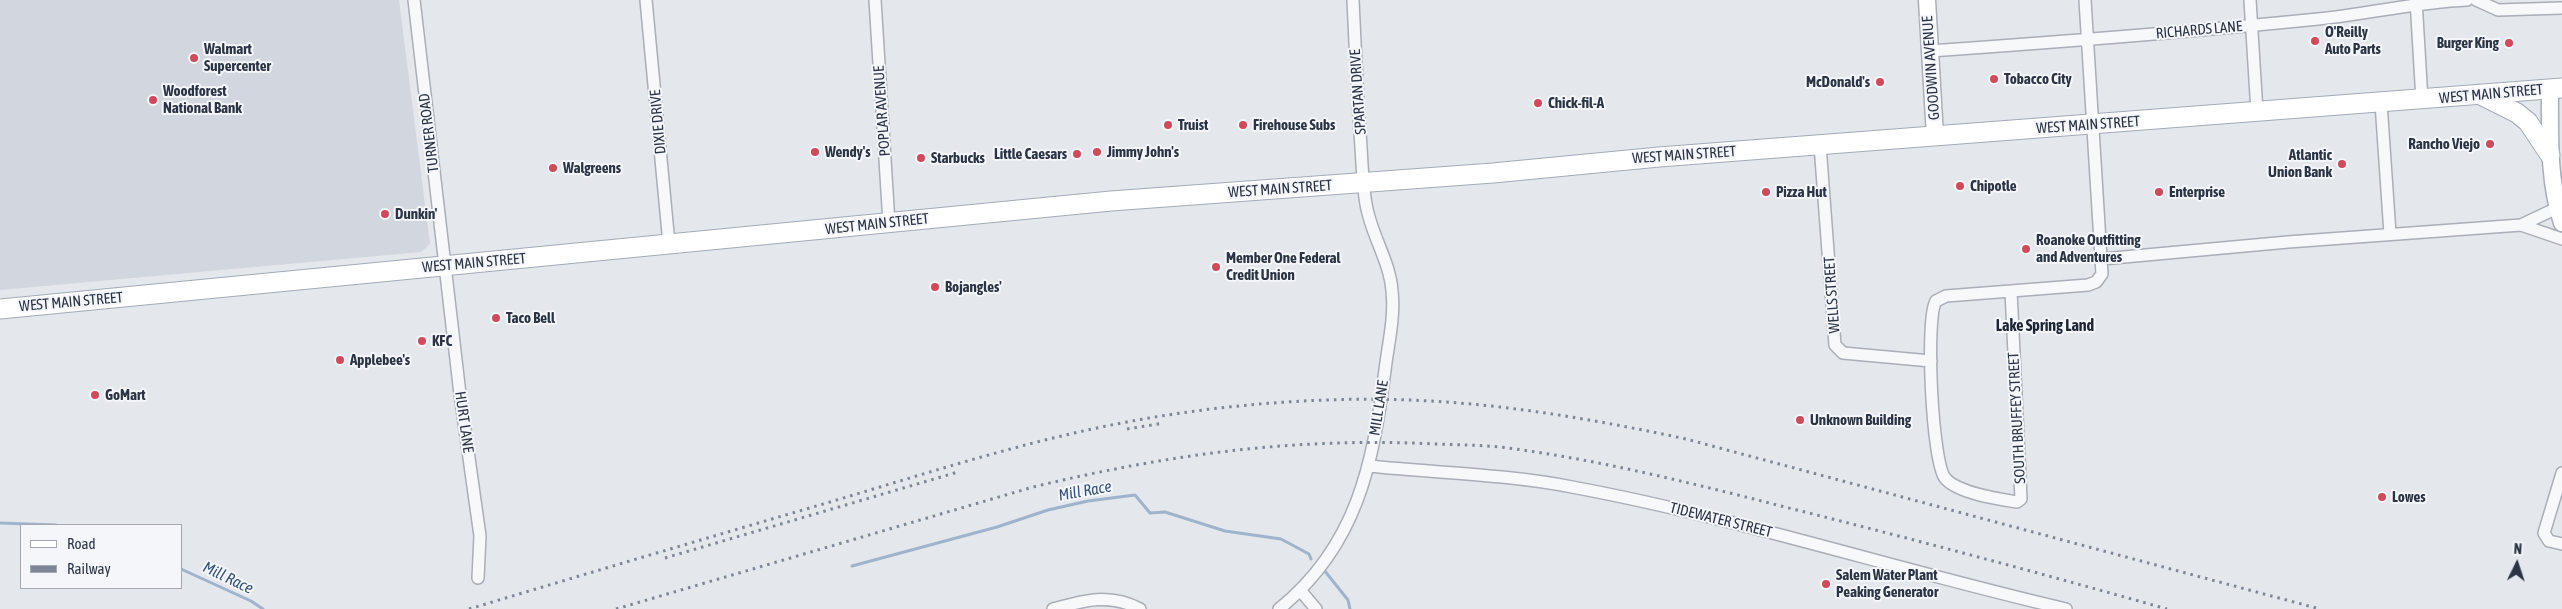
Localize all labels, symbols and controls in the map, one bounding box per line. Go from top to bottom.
street label: GOODWIN AVENUE [1918,15,1944,121]
street label: RICHARDS LANE [2155,17,2243,43]
place label: O'Reilly Auto Parts [2325,23,2381,58]
place label: Burger King [2437,34,2499,52]
marker: O'Reilly Auto Parts [2309,35,2321,47]
marker: Burger King [2503,37,2515,49]
place label: Walmart Supercenter [204,40,271,75]
street label: SPARTAN DRIVE [1346,49,1370,135]
marker: Walmart Supercenter [188,52,200,64]
street label: POPLAR AVENUE [870,65,894,157]
place label: Tobacco City [2004,70,2072,88]
place label: McDonald's [1806,73,1870,91]
marker: Tobacco City [1988,73,2000,85]
marker: McDonald's [1874,76,1886,88]
street label: WEST MAIN STREET [2438,80,2544,108]
place label: Woodforest National Bank [163,82,242,117]
street label: DIXIE DRIVE [646,89,670,155]
street label: TURNER ROAD [415,92,443,174]
marker: Woodforest National Bank [147,94,159,106]
place label: Chick-fil-A [1548,94,1604,112]
marker: Chick-fil-A [1532,97,1544,109]
street label: WEST MAIN STREET [2035,112,2141,138]
place label: Truist [1178,116,1208,134]
place label: Firehouse Subs [1253,116,1335,134]
marker: Truist [1162,119,1174,131]
marker: Firehouse Subs [1237,119,1249,131]
place label: Rancho Viejo [2408,135,2480,153]
marker: Rancho Viejo [2484,138,2496,150]
street label: WEST MAIN STREET [1631,142,1737,168]
place label: Wendy's [825,143,871,161]
place label: Jimmy John's [1107,143,1179,161]
place label: Little Caesars [994,145,1067,163]
marker: Wendy's [809,146,821,158]
marker: Jimmy John's [1091,146,1103,158]
place label: Atlantic Union Bank [2268,146,2332,181]
marker: Little Caesars [1071,148,1083,160]
place label: Starbucks [931,149,985,167]
marker: Starbucks [915,152,927,164]
marker: Atlantic Union Bank [2336,158,2348,170]
place label: Walgreens [563,159,621,177]
marker: Walgreens [547,162,559,174]
street label: WEST MAIN STREET [1227,176,1333,202]
place label: Chipotle [1970,177,2017,195]
marker: Chipotle [1954,180,1966,192]
place label: Pizza Hut [1776,183,1827,201]
place label: Enterprise [2169,183,2225,201]
marker: Pizza Hut [1760,186,1772,198]
marker: Enterprise [2153,186,2165,198]
place label: Dunkin' [395,205,437,223]
marker: Dunkin' [379,208,391,220]
street label: WEST MAIN STREET [824,210,930,238]
place label: Roanoke Outfitting and Adventures [2036,231,2141,266]
marker: Roanoke Outfitting and Adventures [2020,243,2032,255]
street label: WEST MAIN STREET [421,249,527,277]
place label: Member One Federal Credit Union [1226,249,1340,284]
street label: WELLS STREET [1820,256,1844,334]
marker: Member One Federal Credit Union [1210,261,1222,273]
place label: Bojangles' [945,278,1002,296]
marker: Bojangles' [929,281,941,293]
street label: WEST MAIN STREET [18,288,124,316]
place label: Taco Bell [506,309,555,327]
marker: Taco Bell [490,312,502,324]
district label: Lake Spring Land [1996,316,2094,336]
place label: KFC [432,332,452,350]
marker: KFC [416,335,428,347]
place label: Applebee's [350,351,410,369]
street label: SOUTH BRUFFEY STREET [2005,352,2029,484]
marker: Applebee's [334,354,346,366]
street label: MILL LANE [1366,379,1392,437]
place label: GoMart [105,386,146,404]
marker: GoMart [89,389,101,401]
street label: HURT LANE [451,390,477,454]
place label: Unknown Building [1810,411,1911,429]
marker: Unknown Building [1794,414,1806,426]
water label: Mill Race [1057,477,1113,505]
place label: Lowes [2392,488,2426,506]
marker: Lowes [2376,491,2388,503]
street label: TIDEWATER STREET [1668,499,1774,541]
legend [20,524,182,589]
text: Road [67,535,96,552]
north arrow [2492,539,2542,589]
text: N [2513,541,2523,557]
water label: Mill Race [200,558,256,598]
text: Railway [67,560,111,577]
place label: Salem Water Plant Peaking Generator [1836,566,1938,601]
marker: Salem Water Plant Peaking Generator [1820,578,1832,590]

